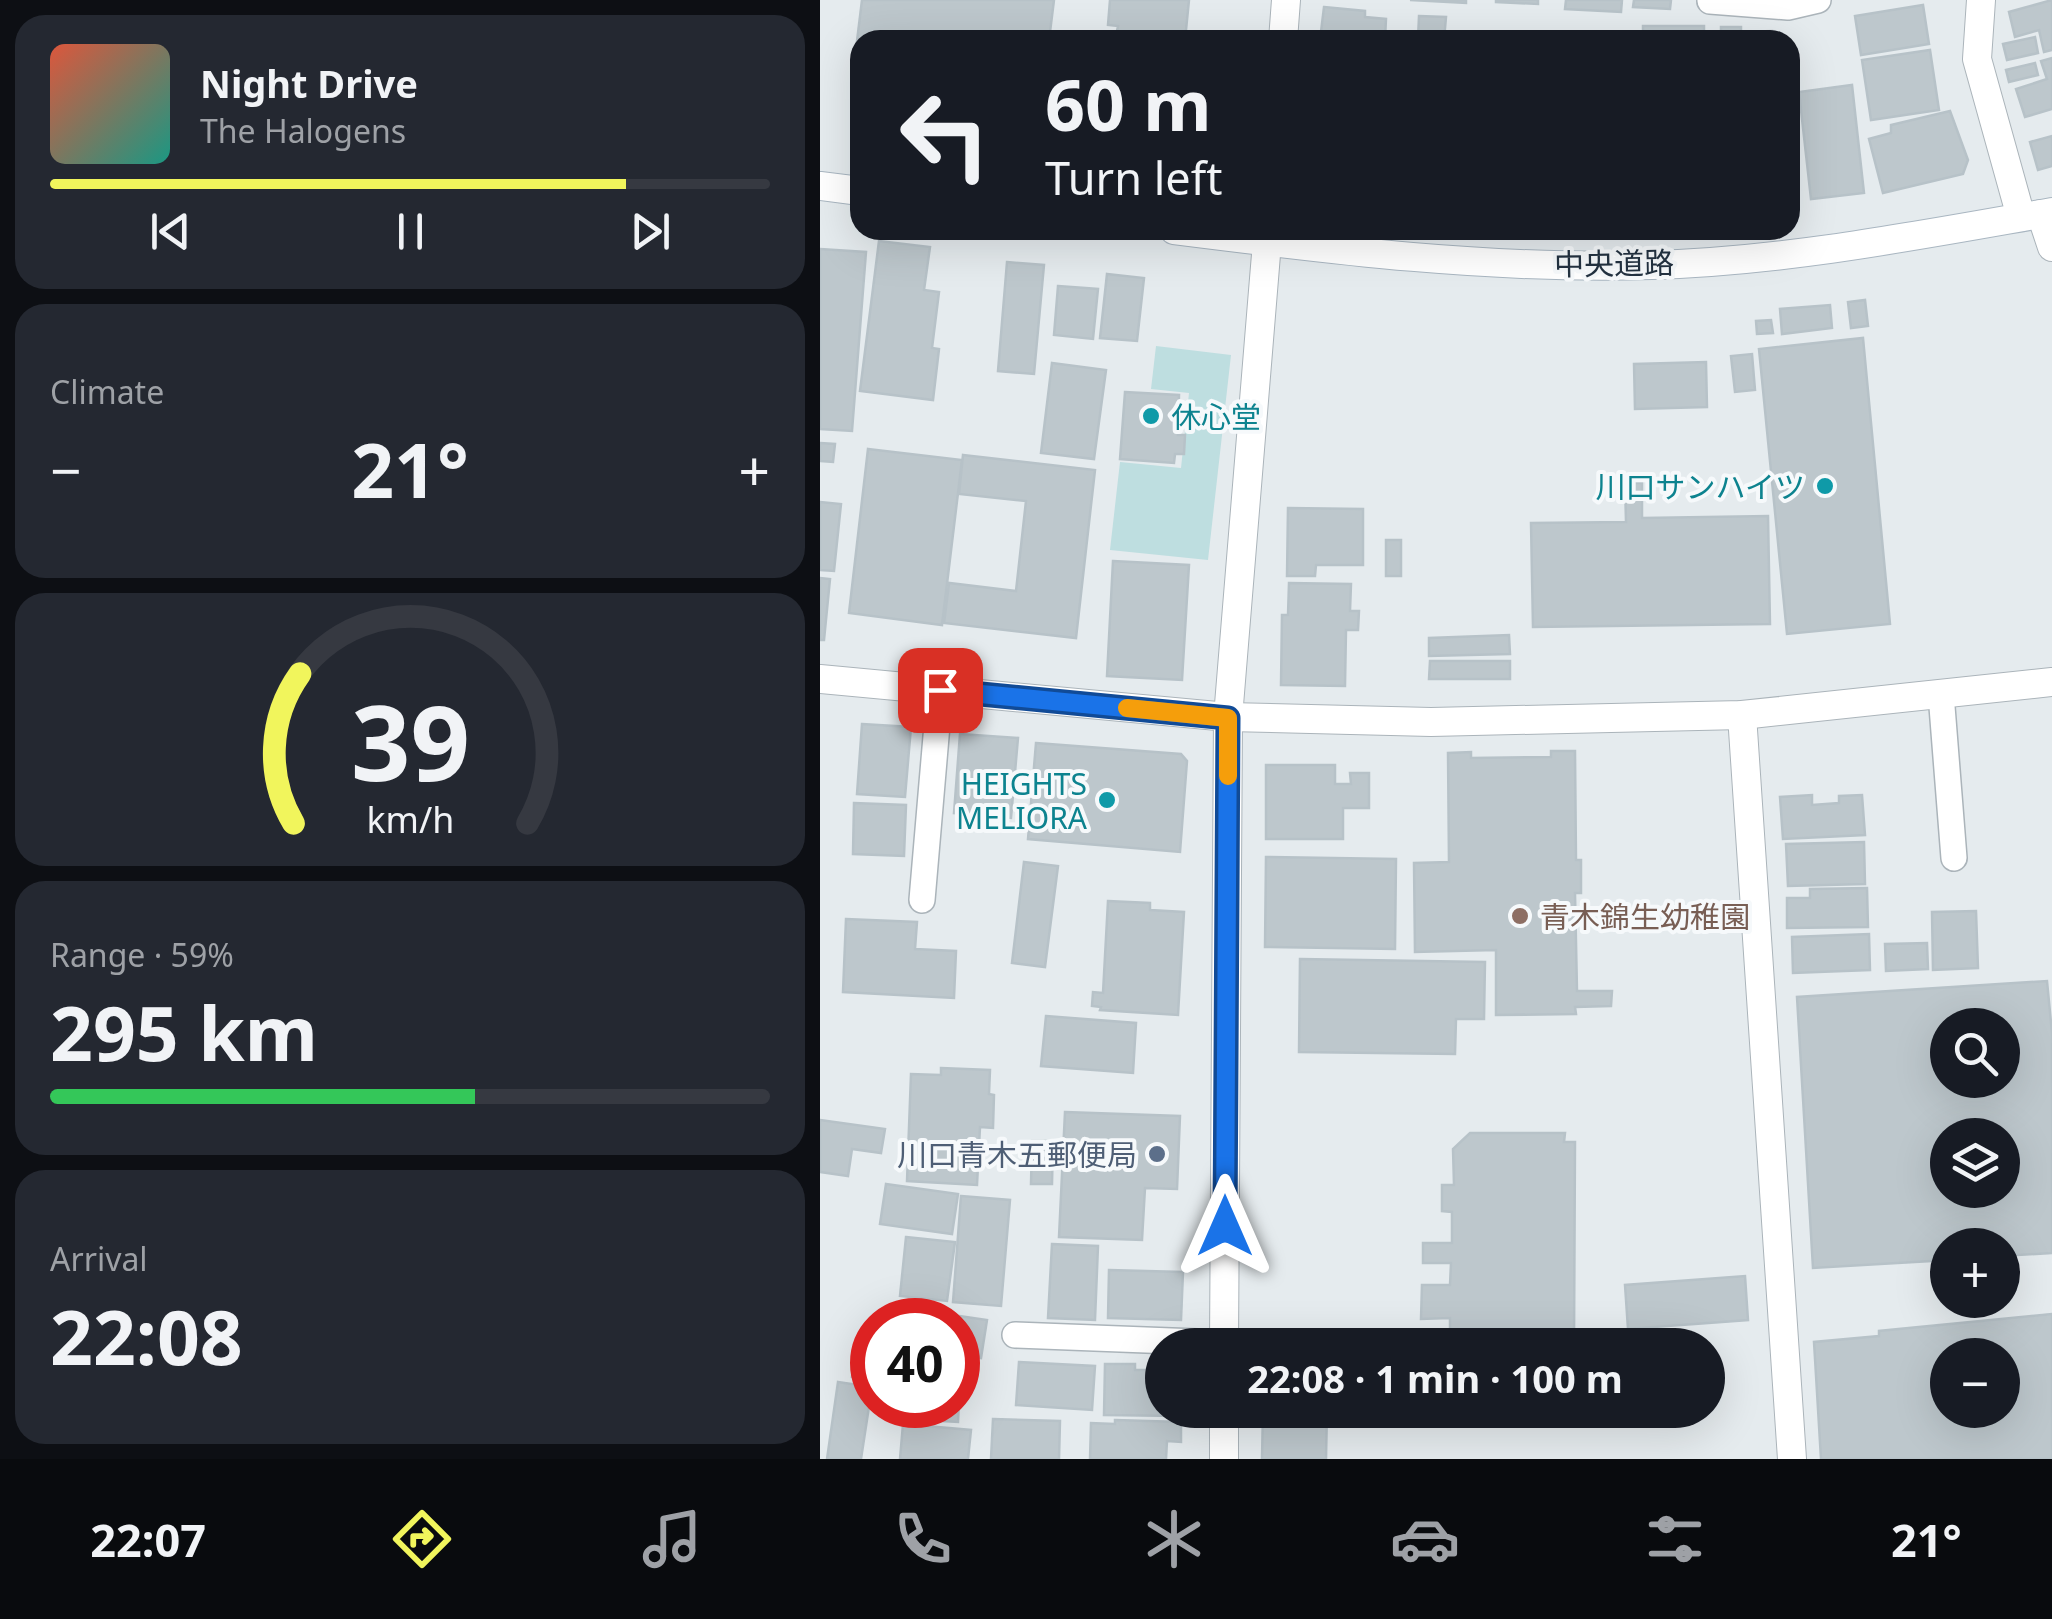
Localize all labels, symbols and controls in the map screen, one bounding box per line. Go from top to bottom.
text: 60 m [1045,56,1212,152]
text: Night Drive [200,57,418,109]
icon: left [880,70,1010,200]
text: The Halogens [200,109,406,152]
text: Turn left [1045,147,1222,208]
icon: previous [143,204,198,259]
icon: pause [383,204,438,259]
icon: next [623,204,678,259]
street label: 中央道路 [1554,241,1674,285]
text: Climate [50,370,164,413]
place label: 休心堂 [1171,396,1261,437]
marker: 休心堂 [1140,405,1162,427]
text: 21° [351,418,469,520]
text: − [50,432,81,507]
text: + [739,432,770,507]
place label: 川口サンハイツ [1596,466,1805,507]
marker: 川口サンハイツ [1814,475,1836,497]
pin [898,648,983,733]
icon: arrive [913,663,968,718]
text: 39 [351,670,469,811]
place label: HEIGHTS MELIORA [956,763,1088,838]
marker: HEIGHTS MELIORA [1096,789,1118,811]
text: km/h [366,795,454,843]
place label: 青木錦生幼稚園 [1540,896,1750,937]
marker: 青木錦生幼稚園 [1509,905,1531,927]
text: Range · 59% [50,933,234,976]
text: 295 km [50,981,318,1083]
map controls [1930,1008,2020,1428]
button: search [1930,1008,2020,1098]
button: layers [1930,1118,2020,1208]
place label: 川口青木五郵便局 [897,1134,1137,1175]
marker: 川口青木五郵便局 [1146,1143,1168,1165]
position arrow [1173,1174,1277,1278]
button: + [1930,1228,2020,1318]
text: Arrival [50,1237,148,1280]
text: 22:08 [50,1285,243,1387]
speed limit sign: 40 [850,1298,980,1428]
button: − [1930,1338,2020,1428]
text: 22:08 · 1 min · 100 m [1247,1352,1623,1404]
icon: directions [387,1504,457,1574]
icon: music [637,1504,707,1574]
icon: phone [888,1504,958,1574]
icon: climate [1139,1504,1209,1574]
icon: car [1390,1504,1460,1574]
icon: filters [1640,1504,1710,1574]
text: 22:07 [90,1509,206,1570]
text: 21° [1891,1509,1962,1570]

